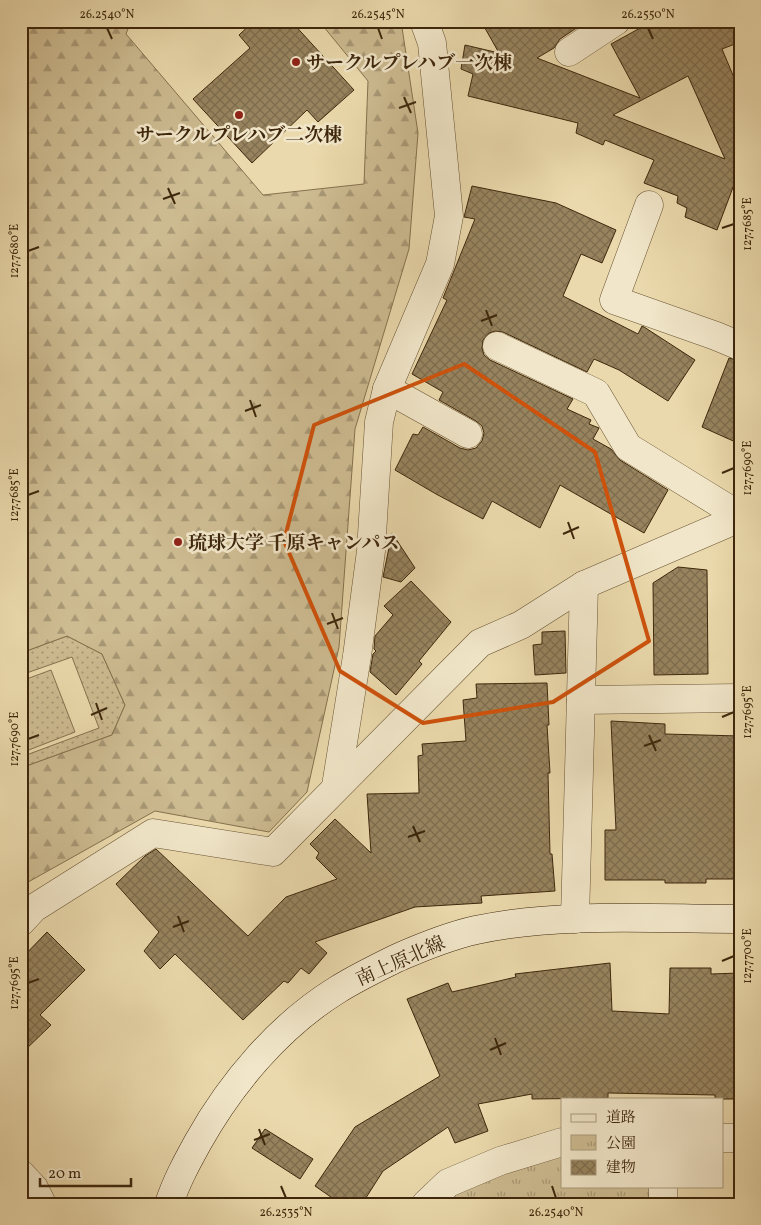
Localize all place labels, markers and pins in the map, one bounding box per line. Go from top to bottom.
place label: サークルプレハブ一次棟 [306,51,512,77]
marker: サークルプレハブ一次棟 [290,56,302,68]
marker: サークルプレハブ二次棟 [233,109,245,121]
place label: サークルプレハブ二次棟 [136,123,342,149]
place label: 琉球大学 千原キャンパス [188,531,399,557]
marker: 琉球大学 千原キャンパス [172,536,184,548]

